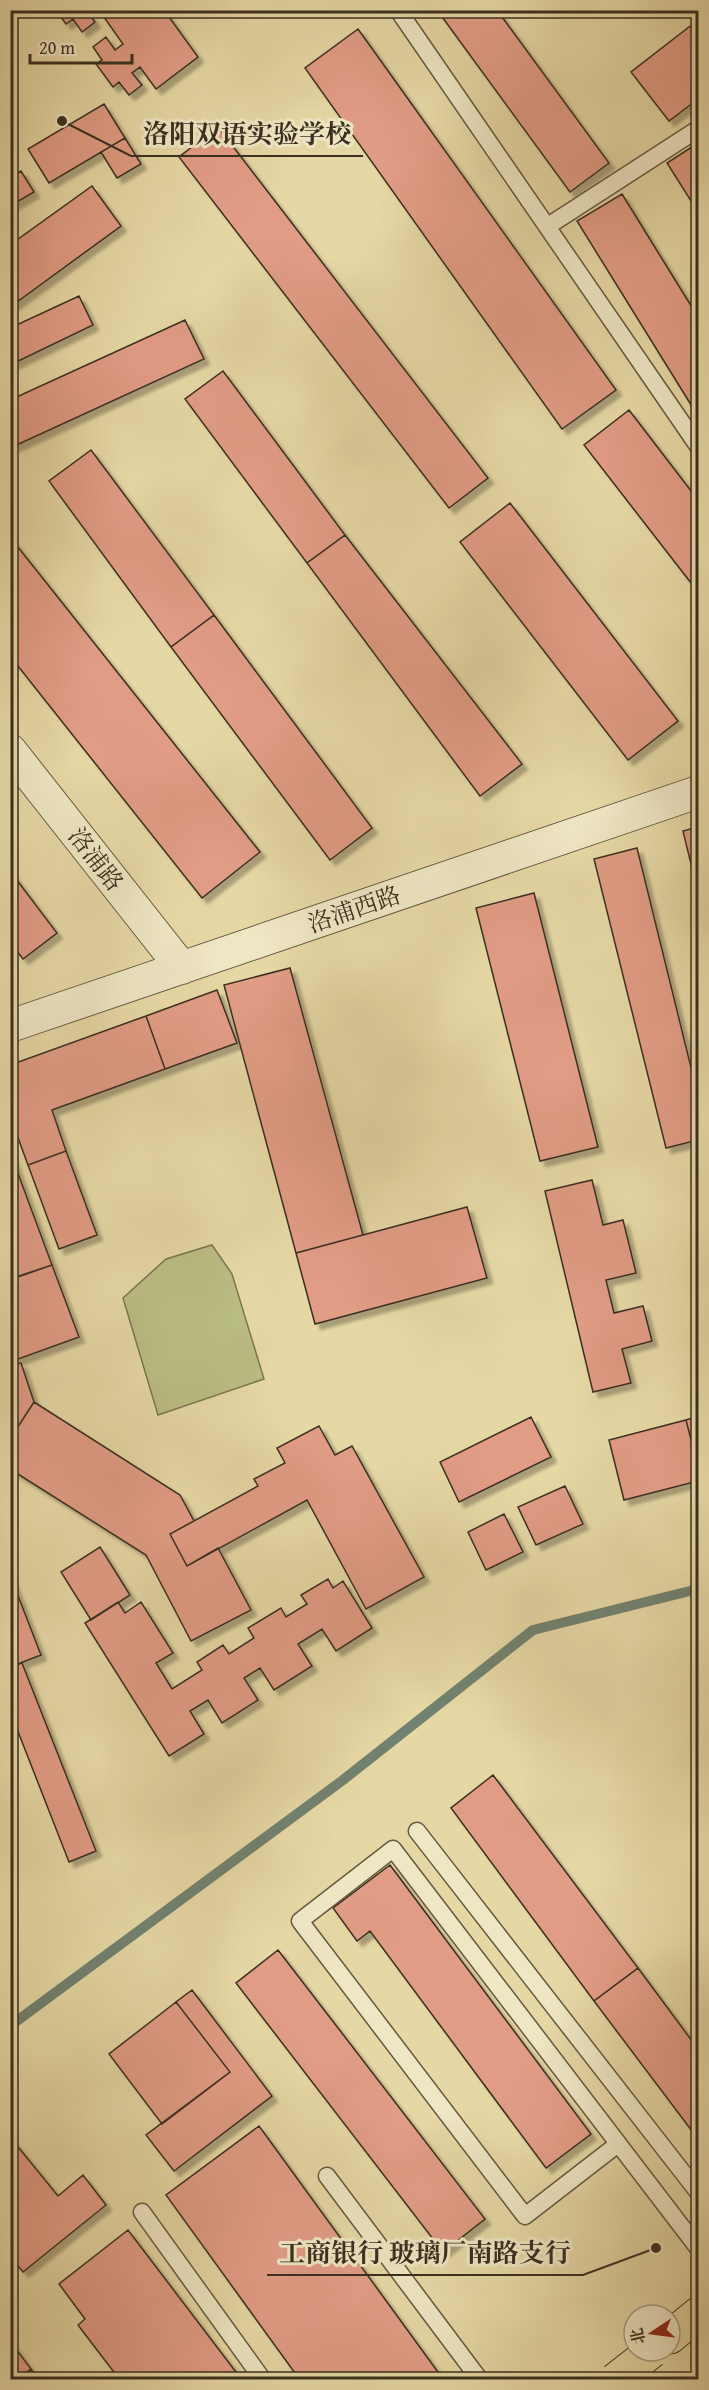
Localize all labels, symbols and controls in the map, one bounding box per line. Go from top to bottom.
scale bar [30,27,132,65]
text: 20 m [39,34,75,61]
callout: 洛阳双语实验学校 [131,112,363,156]
text: 洛阳双语实验学校 [143,114,351,153]
street label: 洛浦路 [60,820,132,898]
street label: 洛浦西路 [303,877,405,941]
callout: 工商银行 玻璃厂南路支行 [267,2231,583,2275]
text: 工商银行 玻璃厂南路支行 [279,2233,571,2272]
north arrow [622,2303,682,2363]
text: 北 [624,2326,651,2347]

